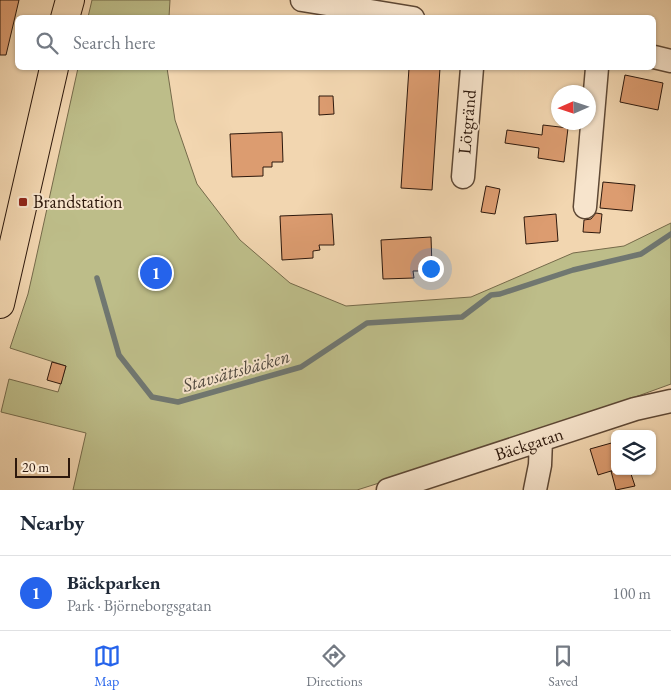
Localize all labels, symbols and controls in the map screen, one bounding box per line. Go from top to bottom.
search box [15,15,656,70]
icon: search [33,29,61,57]
text: Search here [73,30,155,55]
north arrow [551,85,596,130]
street label: Lötgränd [452,88,481,155]
place label: Brandstation [33,190,123,213]
marker: Brandstation [17,196,29,208]
pin: 1 [140,254,172,292]
your location [418,256,444,282]
water label: Stavsättsbäcken [179,343,293,398]
street label: Bäckgatan [492,421,567,465]
map controls [611,430,656,475]
button: layers [611,430,656,475]
scale bar [15,455,70,478]
text: 20 m [22,458,49,476]
text: Nearby [20,509,84,536]
text: Bäckparken [67,570,161,595]
text: 1 [32,583,40,604]
text: 100 m [612,583,651,604]
text: Park · Björneborgsgatan [67,595,212,616]
tab: Map [93,642,121,690]
tab: Directions [306,642,363,690]
tab: Saved [548,642,578,690]

